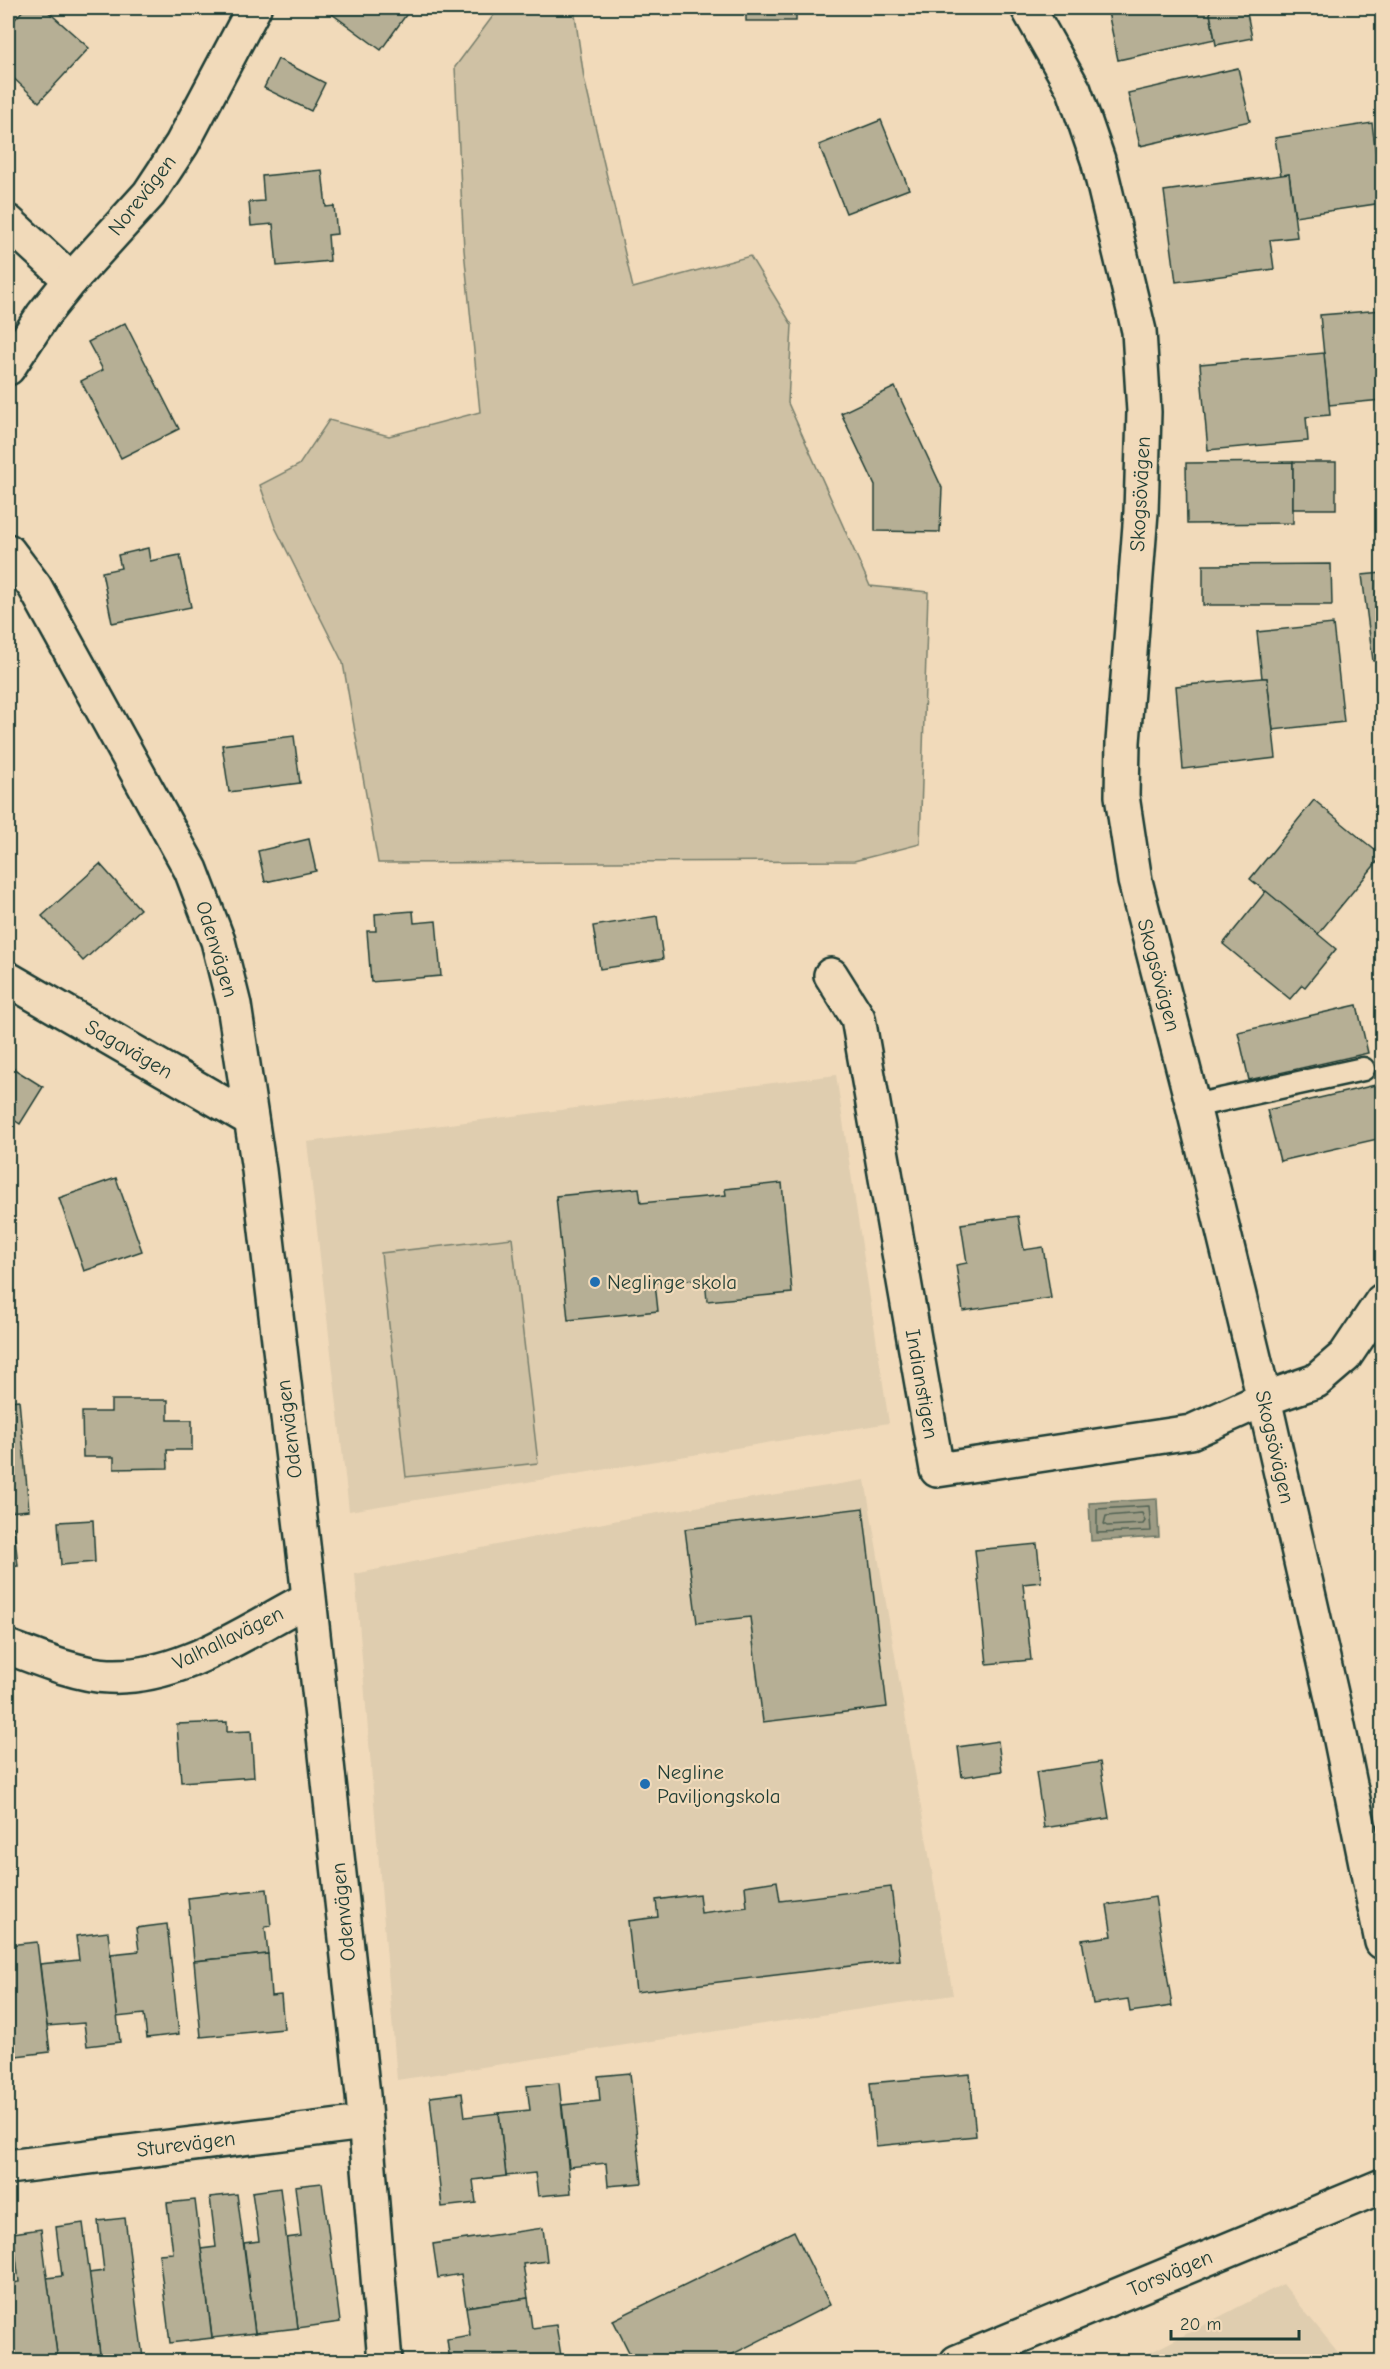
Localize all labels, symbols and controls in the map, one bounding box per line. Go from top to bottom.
street label: Norevägen [103,150,181,240]
street label: Skogsövägen [1125,436,1155,552]
street label: Odenvägen [191,898,243,1000]
street label: Skogsövägen [1132,916,1186,1034]
street label: Sagavägen [81,1014,177,1084]
place label: Neglinge skola [607,1270,737,1294]
marker: Neglinge skola [588,1275,602,1289]
street label: Indianstigen [901,1327,943,1441]
street label: Odenvägen [271,1378,307,1480]
street label: Skogsövägen [1250,1388,1300,1506]
street label: Valhallavägen [169,1601,287,1675]
place label: Negline Paviljongskola [657,1760,781,1808]
marker: Negline Paviljongskola [638,1777,652,1791]
street label: Odenvägen [326,1861,360,1963]
street label: Sturevägen [135,2126,237,2162]
street label: Torsvägen [1124,2244,1216,2302]
scale bar [1171,2303,1298,2341]
text: 20 m [1180,2314,1221,2335]

